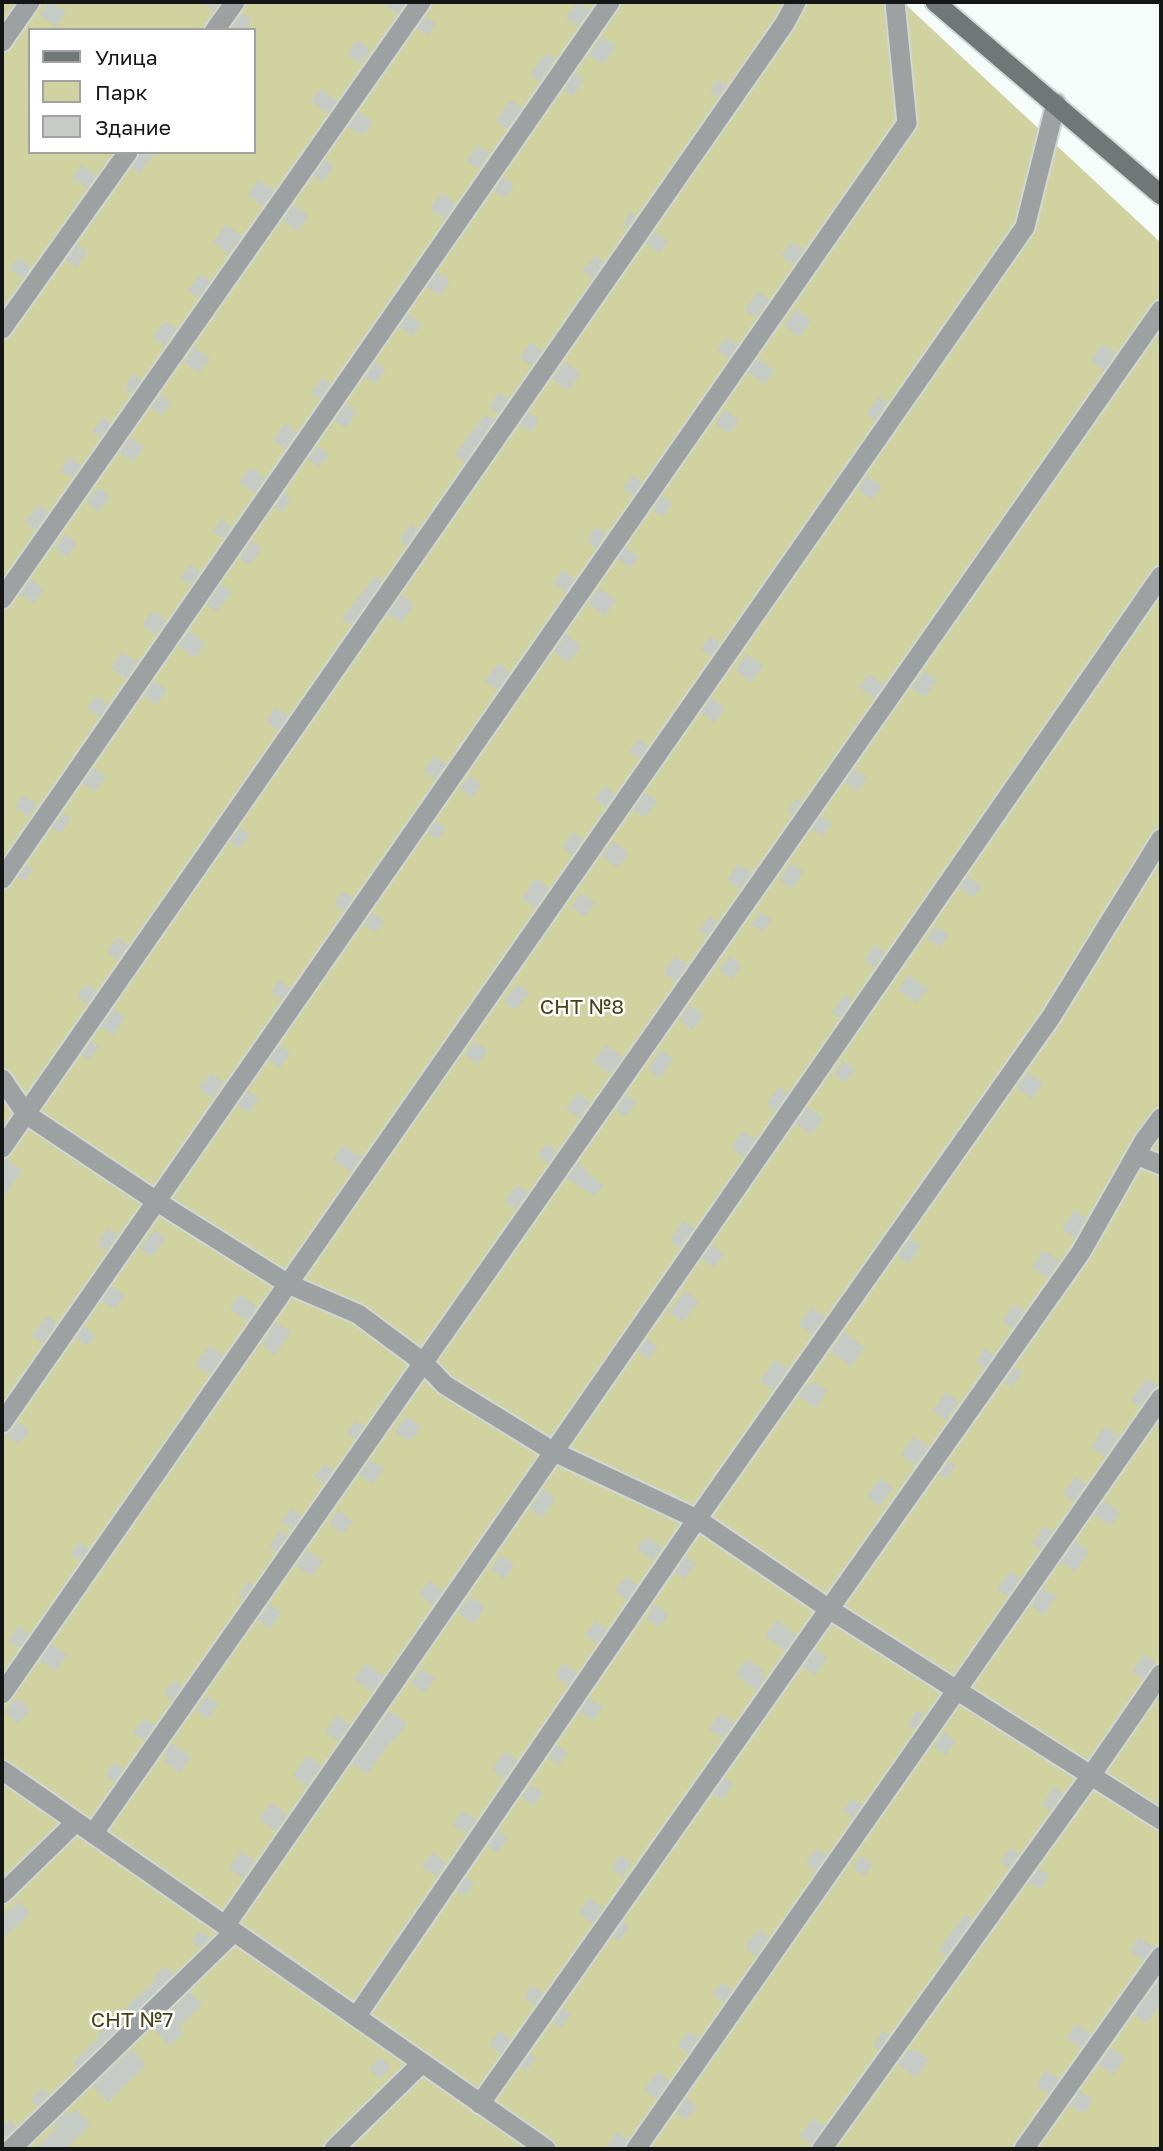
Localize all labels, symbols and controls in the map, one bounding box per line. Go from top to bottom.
legend [28,28,256,154]
text: Улица [95,44,158,70]
text: Парк [95,79,148,105]
text: Здание [95,114,171,140]
park label: СНТ №8 [540,994,624,1020]
park label: СНТ №7 [91,2007,173,2033]

